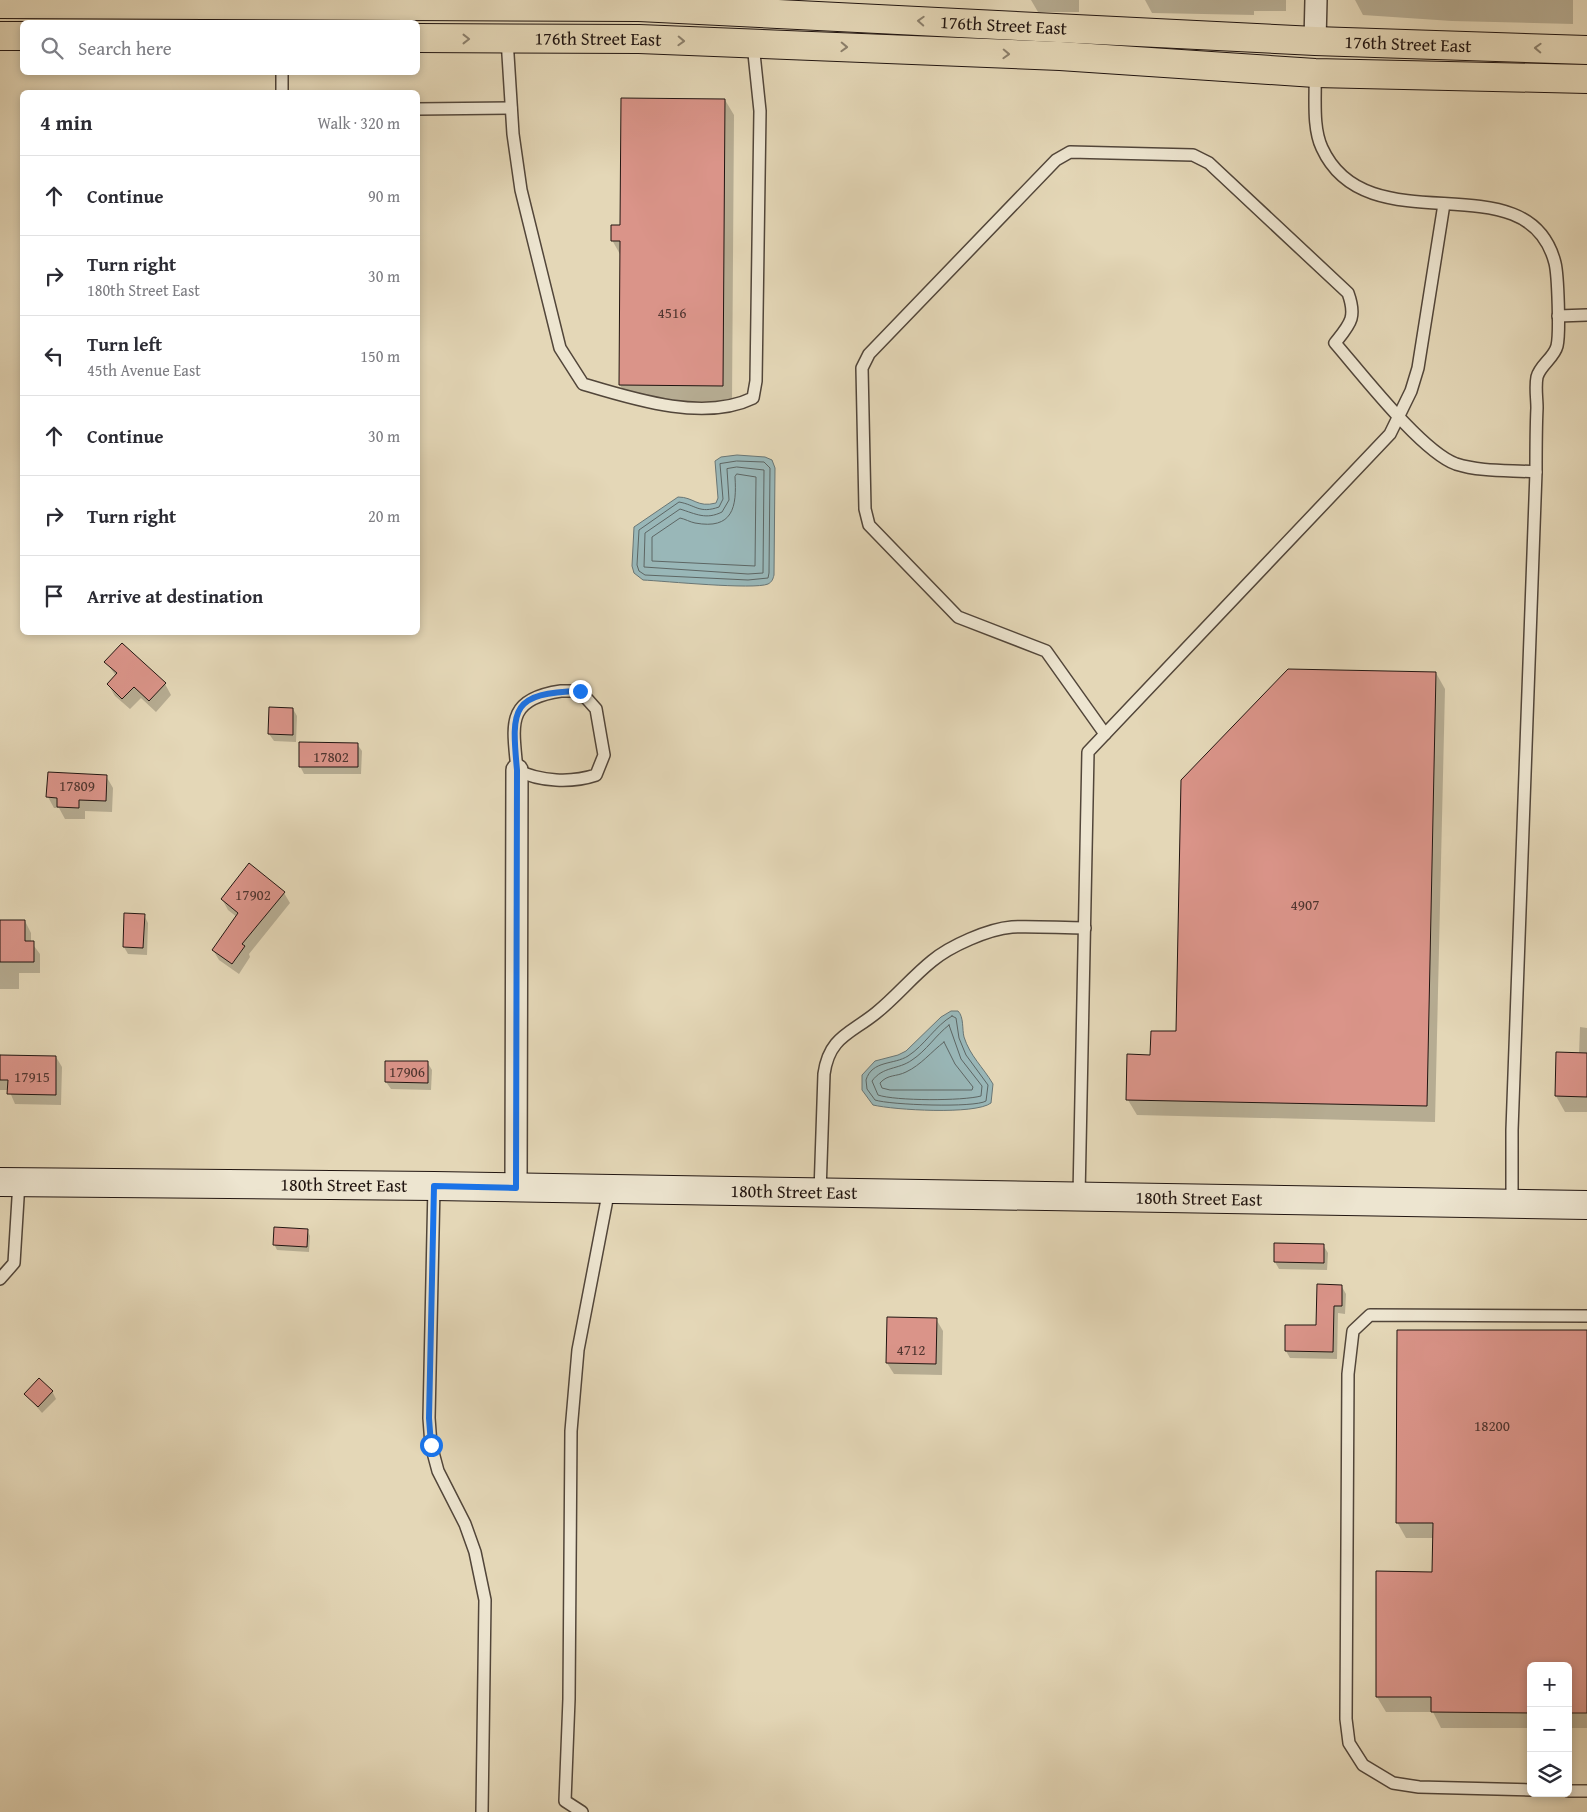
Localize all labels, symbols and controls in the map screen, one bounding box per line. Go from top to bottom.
street label: 176th Street East [939,8,1068,42]
one-way arrow [917,15,925,26]
search box [20,20,420,75]
street label: 176th Street East [534,25,663,53]
street label: 176th Street East [1344,28,1473,59]
icon: search [38,34,66,62]
text: Search here [78,34,172,62]
one-way arrow [462,34,470,44]
one-way arrow [678,36,685,46]
one-way arrow [840,42,848,53]
one-way arrow [1534,43,1542,53]
one-way arrow [1002,48,1010,59]
text: 4 min [40,107,92,138]
text: Walk · 320 m [317,111,400,135]
icon: ahead [40,182,68,210]
text: Continue [87,182,164,210]
text: 90 m [368,184,400,208]
text: Turn right [87,250,176,278]
icon: right [40,262,68,290]
text: 30 m [368,264,400,288]
text: 180th Street East [87,278,200,302]
house number: 4516 [658,302,686,323]
text: Turn left [87,330,162,358]
icon: left [40,342,68,370]
text: 150 m [360,344,400,368]
text: 45th Avenue East [87,358,201,382]
icon: ahead [40,422,68,450]
text: Continue [87,422,164,450]
text: 30 m [368,424,400,448]
icon: right [40,502,68,530]
text: Turn right [87,502,176,530]
text: 20 m [368,504,400,528]
icon: arrive [40,582,68,610]
text: Arrive at destination [87,582,263,610]
route end [569,680,592,703]
house number: 17802 [313,746,349,767]
house number: 17809 [59,775,95,796]
house number: 17902 [235,884,271,905]
house number: 4907 [1291,894,1319,915]
house number: 17906 [389,1061,425,1082]
house number: 17915 [14,1066,50,1087]
street label: 180th Street East [280,1171,408,1199]
street label: 180th Street East [730,1177,858,1206]
street label: 180th Street East [1135,1184,1263,1213]
house number: 4712 [897,1339,925,1360]
house number: 18200 [1474,1415,1510,1436]
route start [420,1434,443,1457]
map controls [1527,1662,1572,1797]
button: + [1527,1662,1572,1707]
button: − [1527,1707,1572,1752]
button: layers [1527,1752,1572,1797]

